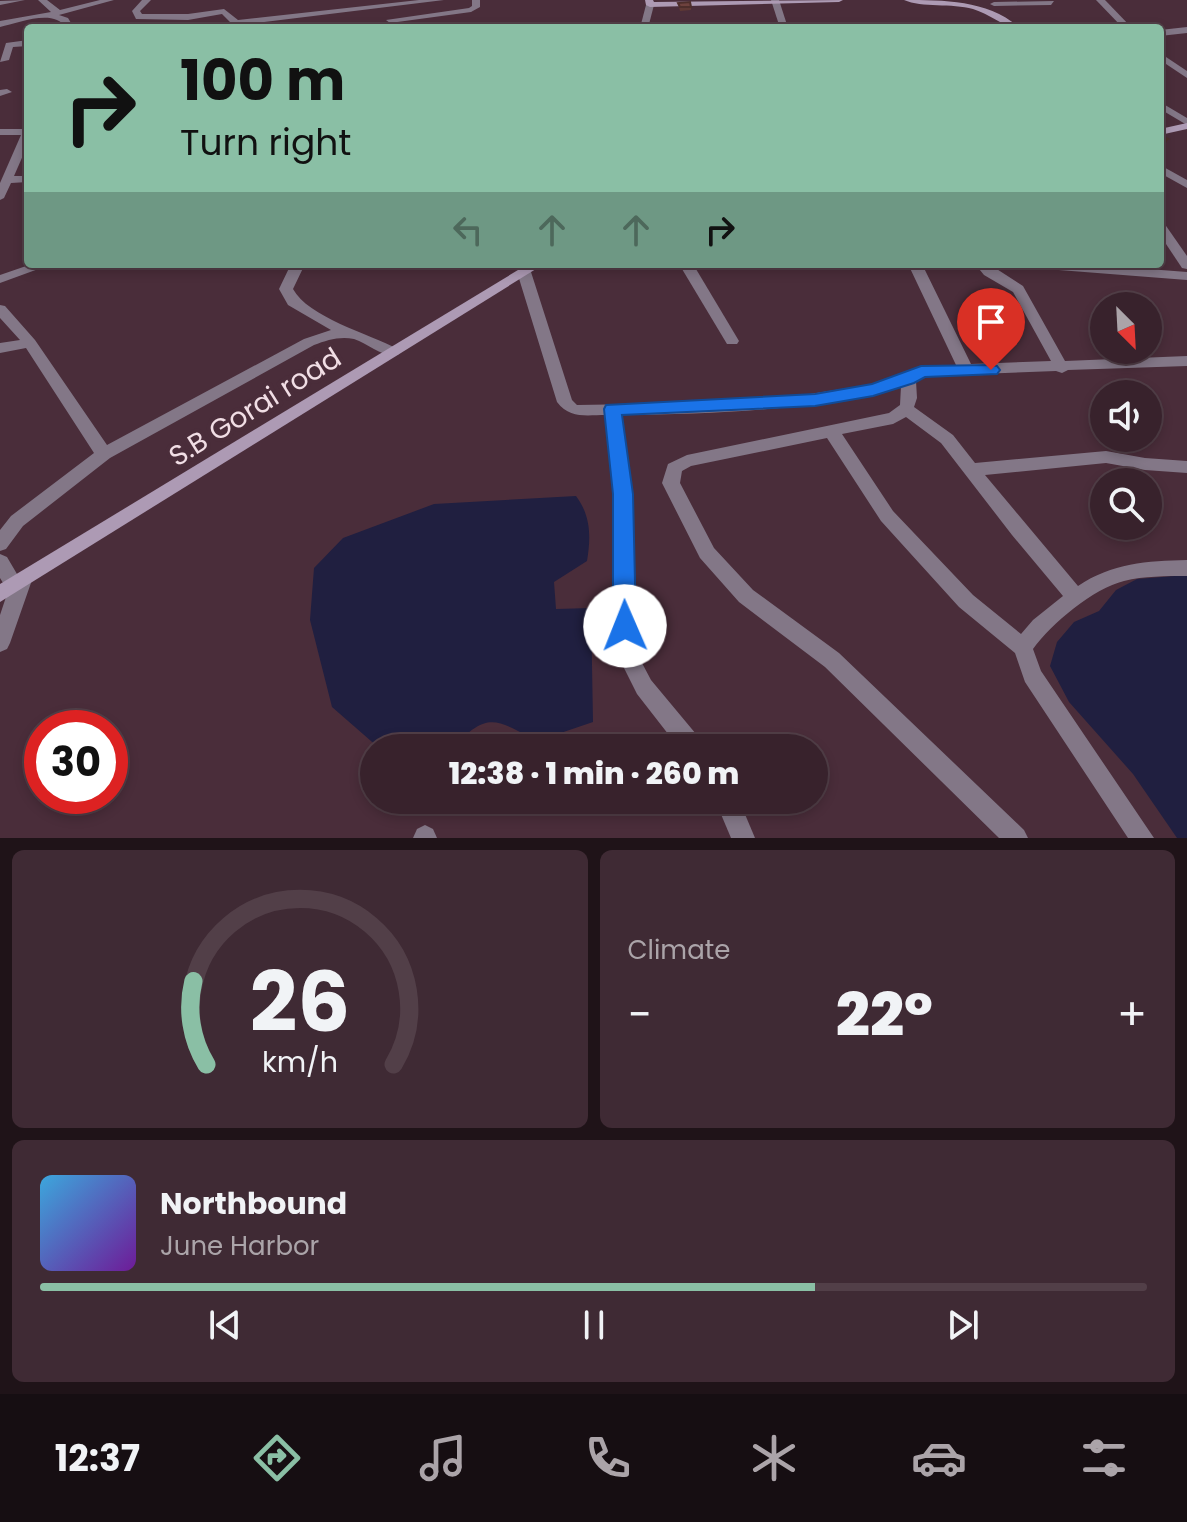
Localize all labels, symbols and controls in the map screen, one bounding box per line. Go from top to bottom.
text: 100 m [180,41,345,120]
icon: right [48,56,152,160]
text: Turn right [180,117,351,168]
icon: left [446,208,490,252]
icon: ahead [530,208,574,252]
icon: ahead [614,208,658,252]
icon: right [698,208,742,252]
pin [957,288,1025,370]
north arrow [1090,292,1162,364]
map controls [1090,292,1162,540]
icon: arrive [969,300,1013,344]
street label: S.B Gorai road [161,338,349,476]
button: sound [1090,380,1162,452]
button: search [1090,468,1162,540]
position arrow [583,584,667,668]
speed limit sign: 30 [24,710,128,814]
text: 12:38 · 1 min · 260 m [449,752,739,795]
text: Climate [628,932,730,968]
text: 26 [249,944,350,1060]
text: 22° [836,973,933,1057]
text: − [628,984,652,1045]
text: + [1117,984,1147,1045]
text: km/h [262,1042,338,1082]
text: Northbound [160,1182,347,1225]
text: June Harbor [160,1228,319,1264]
icon: previous [203,1303,247,1347]
icon: pause [572,1303,616,1347]
icon: next [941,1303,985,1347]
icon: directions [249,1430,305,1486]
icon: music [415,1430,471,1486]
icon: phone [580,1430,636,1486]
icon: climate [746,1430,802,1486]
icon: car [911,1430,967,1486]
icon: filters [1076,1430,1132,1486]
text: 12:37 [55,1433,140,1484]

